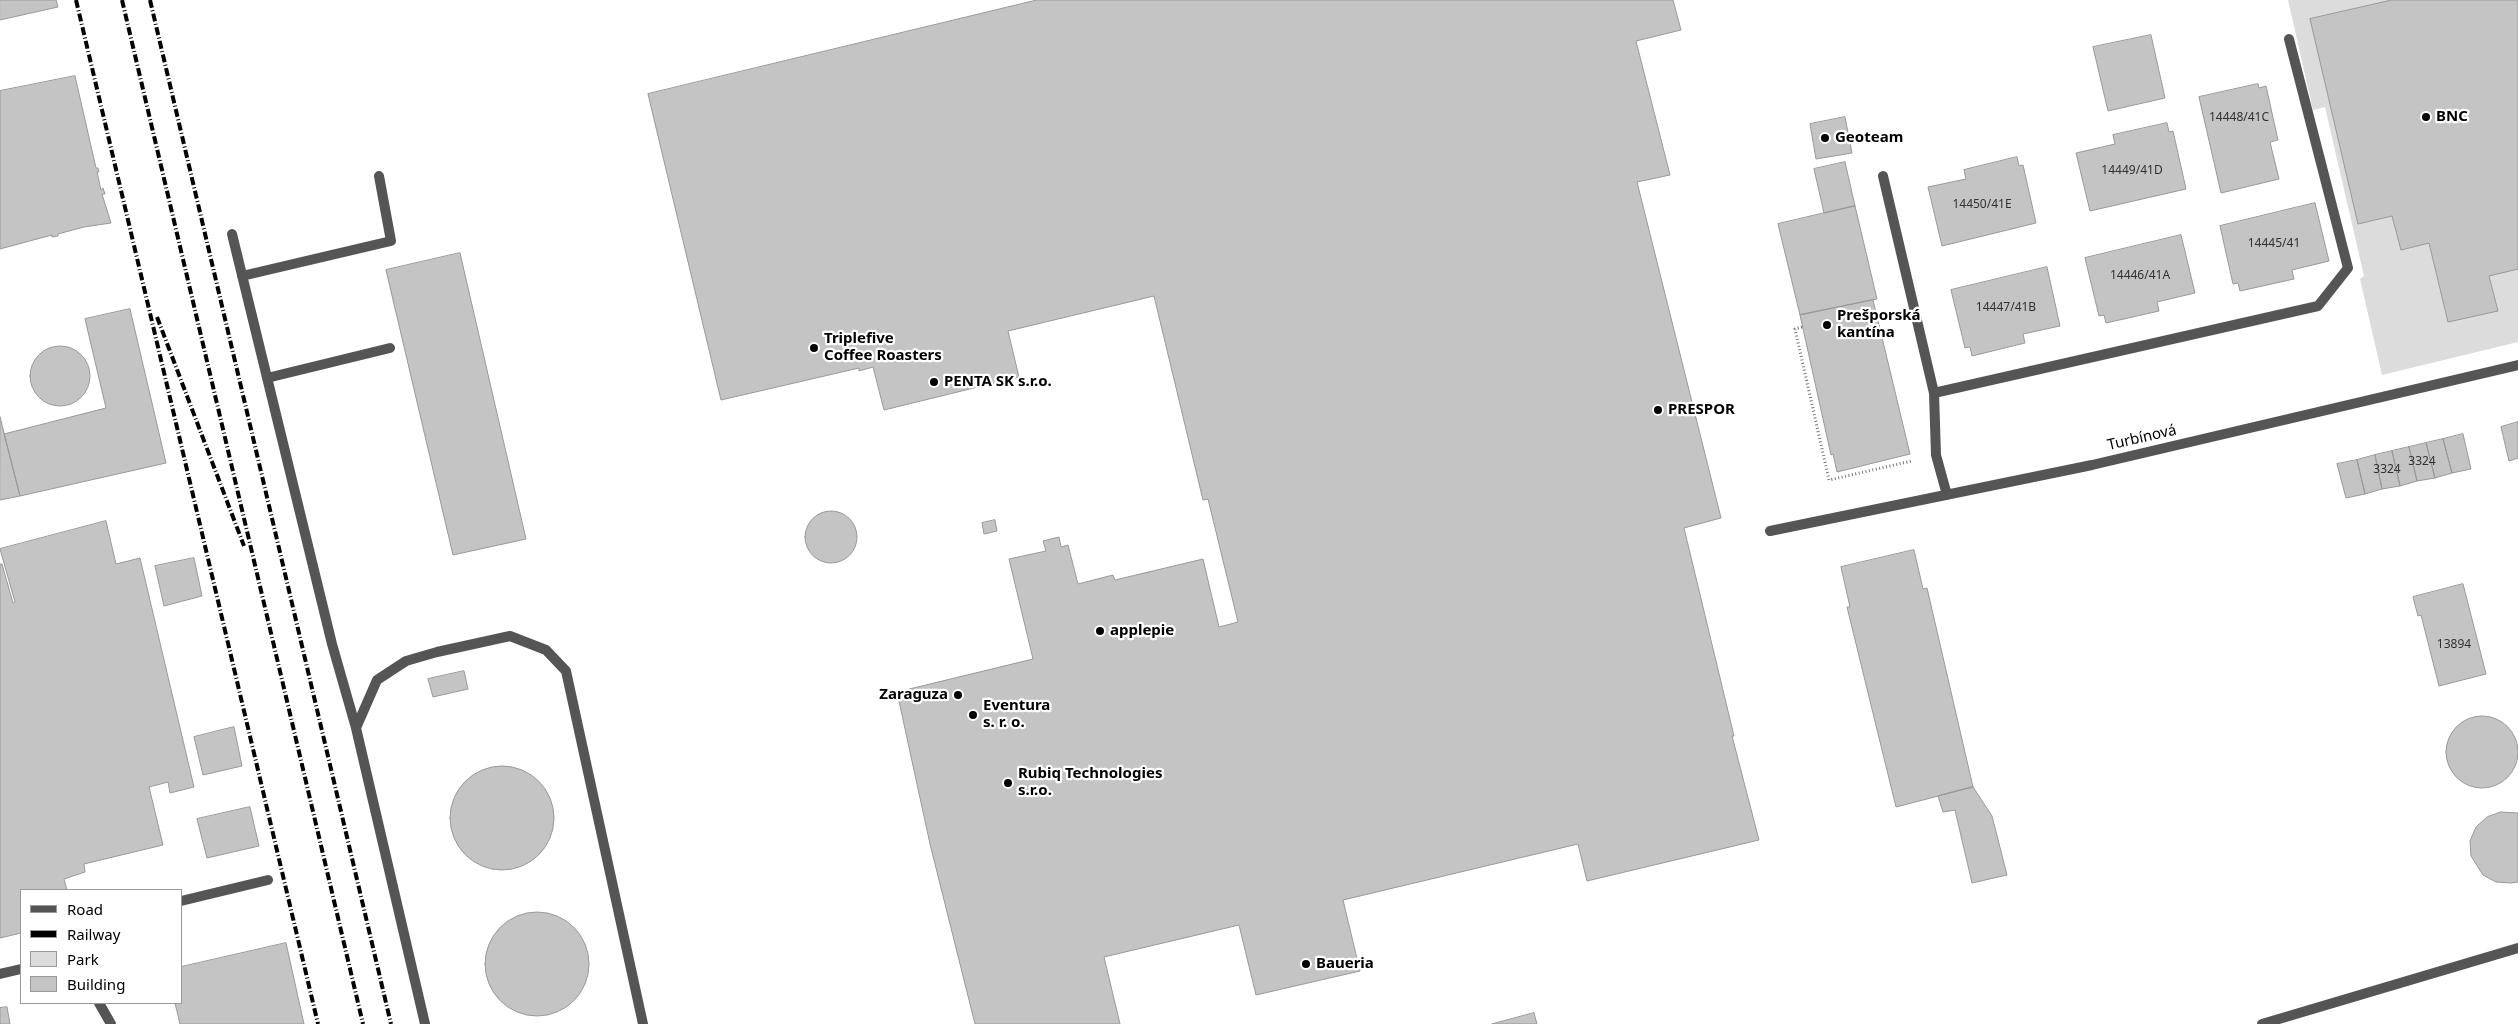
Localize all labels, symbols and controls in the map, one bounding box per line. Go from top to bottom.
place label: BNC [2436,108,2468,126]
house number: 14448/41C [2209,111,2269,125]
marker: BNC [2420,111,2432,123]
place label: Geoteam [1835,129,1903,147]
marker: Geoteam [1819,132,1831,144]
house number: 14449/41D [2101,164,2163,178]
house number: 14450/41E [1952,198,2012,212]
house number: 14445/41 [2248,237,2300,251]
house number: 14446/41A [2110,269,2170,283]
house number: 14447/41B [1976,301,2036,315]
place label: Prešporská kantína [1837,307,1921,342]
marker: Prešporská kantína [1821,319,1833,331]
place label: Triplefive Coffee Roasters [824,330,942,365]
marker: Triplefive Coffee Roasters [808,342,820,354]
place label: PENTA SK s.r.o. [944,373,1052,391]
marker: PENTA SK s.r.o. [928,376,940,388]
place label: PRESPOR [1668,401,1735,419]
marker: PRESPOR [1652,404,1664,416]
street label: Turbínová [2106,421,2178,455]
house number: 3324 [2408,455,2436,469]
house number: 3324 [2373,463,2401,477]
place label: applepie [1110,622,1174,640]
marker: applepie [1094,625,1106,637]
house number: 13894 [2437,638,2471,652]
place label: Zaraguza [879,686,948,704]
marker: Zaraguza [952,689,964,701]
place label: Eventura s. r. o. [983,697,1050,732]
marker: Eventura s. r. o. [967,709,979,721]
place label: Rubiq Technologies s.r.o. [1018,765,1162,800]
marker: Rubiq Technologies s.r.o. [1002,777,1014,789]
legend [20,889,182,1004]
text: Road [67,899,103,919]
text: Railway [67,924,120,944]
text: Park [67,949,99,969]
place label: Baueria [1316,955,1374,973]
marker: Baueria [1300,958,1312,970]
text: Building [67,974,125,994]

